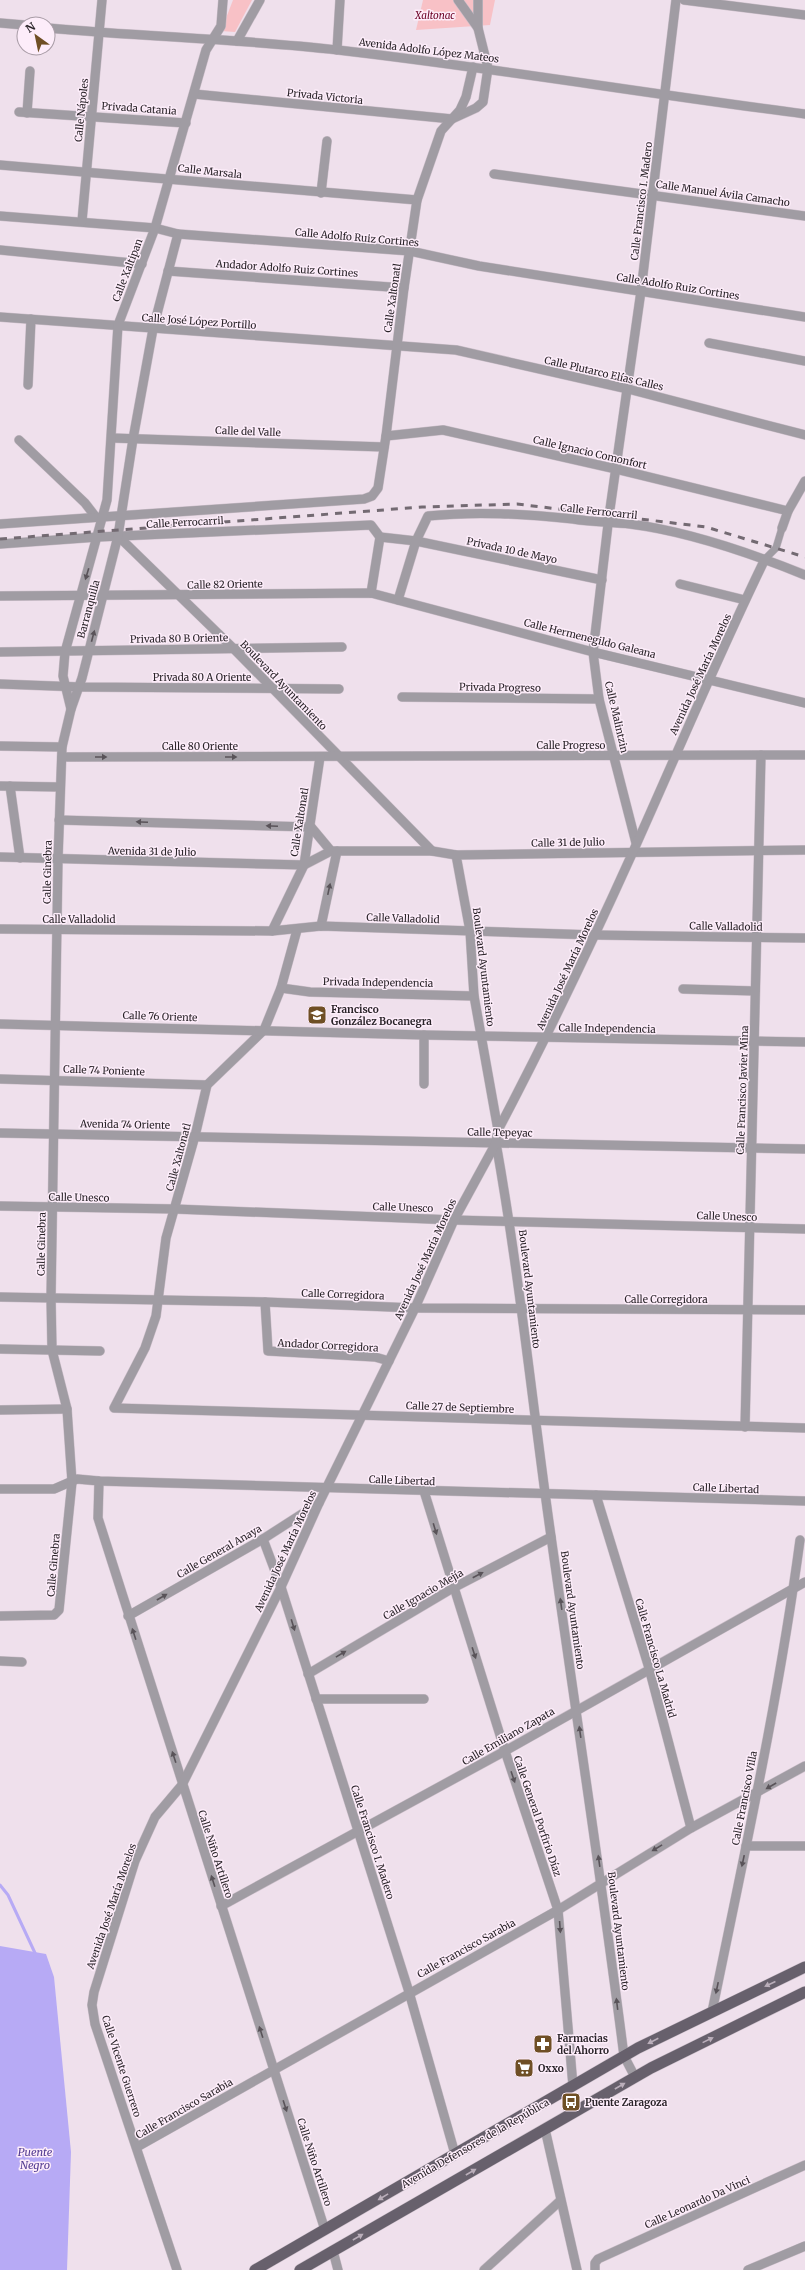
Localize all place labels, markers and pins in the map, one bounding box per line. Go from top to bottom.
place label: Francisco González Bocanegra [331,1003,432,1028]
school or university icon: Francisco González Bocanegra [306,1004,328,1026]
place label: Farmacias del Ahorro [557,2032,609,2057]
pharmacy icon: Farmacias del Ahorro [532,2033,554,2055]
supermarket icon: Oxxo [513,2057,535,2079]
place label: Oxxo [538,2062,564,2075]
bus stop icon: Puente Zaragoza [560,2091,582,2113]
place label: Puente Zaragoza [585,2096,668,2109]

